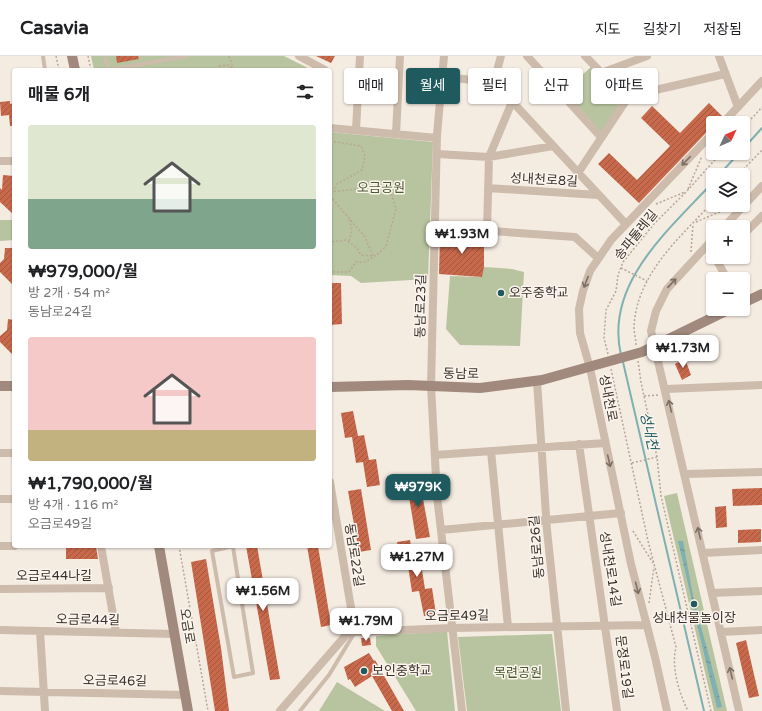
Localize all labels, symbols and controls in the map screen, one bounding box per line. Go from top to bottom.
text: Casavia [20,17,89,39]
text: 지도 [595,21,621,38]
text: 길찾기 [643,21,681,38]
text: 저장됨 [703,21,742,38]
chip: 매매 [344,68,398,104]
chip: 월세 [406,68,460,104]
chip: 필터 [468,68,521,104]
chip: 신규 [529,68,583,104]
chip: 아파트 [591,68,658,104]
icon: filters [294,81,316,103]
text: 매물 6개 [28,84,90,105]
north arrow [706,116,750,160]
map controls [706,116,750,316]
icon: home [136,151,208,223]
one-way arrow [681,156,691,166]
button: layers [706,168,750,212]
street label: 성내천로8길 [510,170,578,190]
park label: 오금공원 [357,180,405,196]
street label: 송파둘레길 [611,207,661,263]
button: + [706,220,750,264]
pin: ₩1.93M [429,221,495,255]
text: ₩1.93M [435,226,489,242]
text: ₩979,000/월 [28,261,138,282]
button: − [706,272,750,316]
street label: 동남로23길 [412,274,430,338]
one-way arrow [582,275,590,287]
one-way arrow [668,278,677,289]
text: 방 2개 · 54 m² [28,285,110,301]
place label: 오주중학교 [509,285,569,301]
marker: 오주중학교 [496,288,506,298]
text: 동남로24길 [28,304,92,320]
pin: ₩1.73M [650,335,716,369]
text: ₩1.73M [656,340,710,356]
icon: home [136,363,208,435]
street label: 동남로 [443,366,479,382]
street label: 성내천로 [596,373,620,423]
one-way arrow [665,400,673,413]
water label: 성내천 [636,410,662,453]
one-way arrow [606,454,614,467]
text: ₩1,790,000/월 [28,473,153,494]
pin: ₩979K [390,474,446,508]
text: ₩979K [394,479,442,495]
text: 방 4개 · 116 m² [28,497,118,513]
street label: 동남로26길 [526,514,548,580]
text: 오금로49길 [28,516,92,532]
street label: 동남로22길 [341,522,367,588]
one-way arrow [694,526,702,539]
street label: 성내천로14길 [596,530,624,608]
pin: ₩1.27M [384,544,450,578]
text: ₩1.27M [390,549,444,565]
street label: 오금로44나길 [16,568,92,584]
pin: ₩1.56M [230,578,296,612]
one-way arrow [634,581,641,594]
text: ₩1.56M [236,583,290,599]
marker: 성내천물놀이장 [689,599,699,609]
street label: 오금로 [176,607,198,645]
street label: 오금로49길 [425,607,489,625]
pin: ₩1.79M [333,608,399,642]
place label: 성내천물놀이장 [652,610,736,626]
street label: 오금로44길 [56,611,120,629]
text: ₩1.79M [339,613,393,629]
street label: 문정로19길 [612,634,636,700]
place label: 보인중학교 [372,663,432,679]
park label: 목련공원 [494,665,542,681]
marker: 보인중학교 [359,666,369,676]
one-way arrow [726,667,734,680]
street label: 오금로46길 [83,672,147,690]

